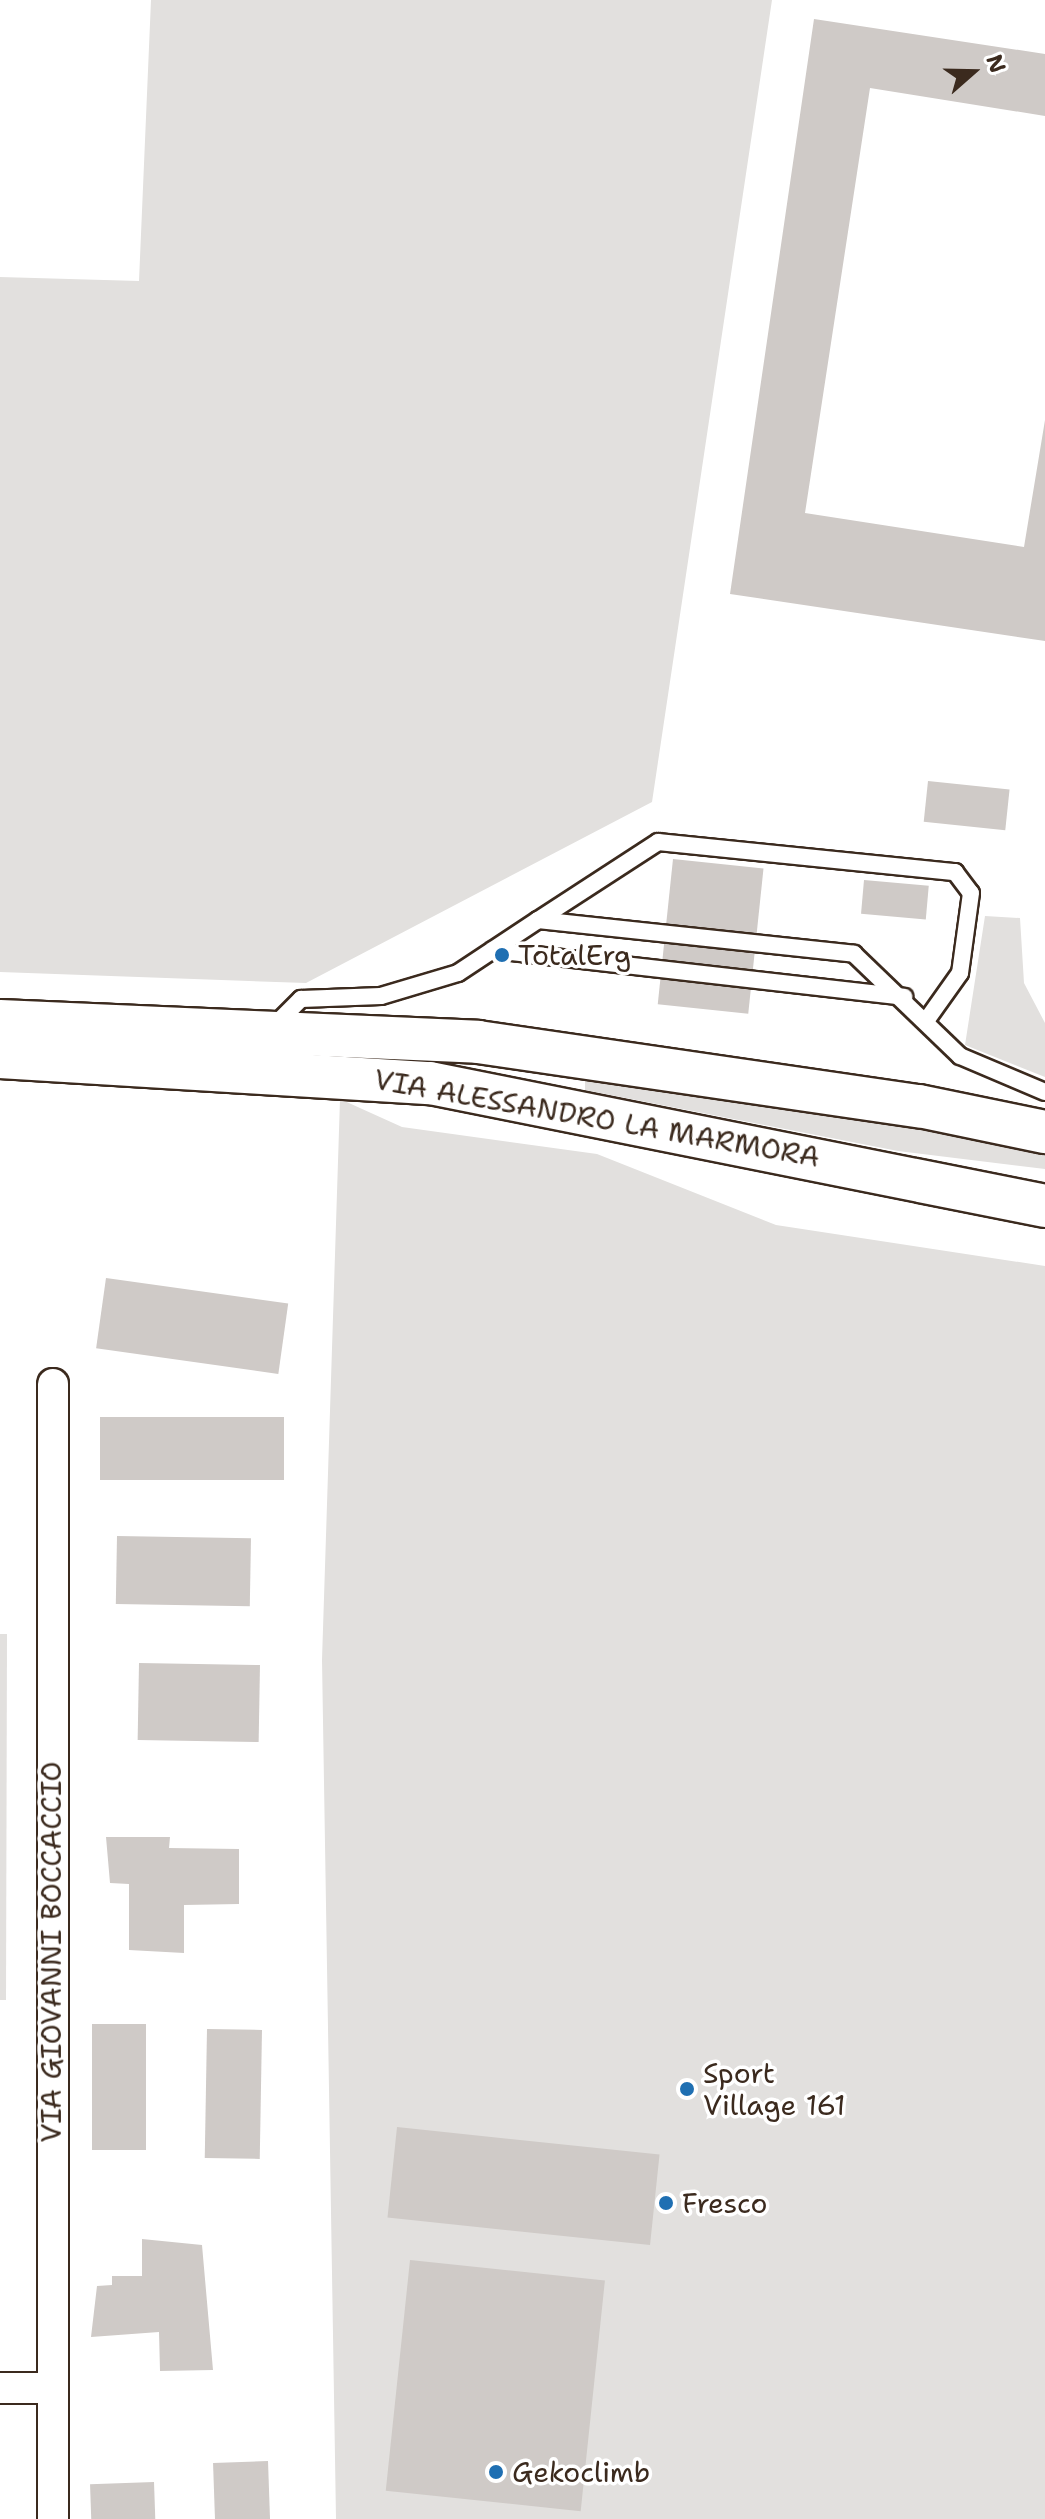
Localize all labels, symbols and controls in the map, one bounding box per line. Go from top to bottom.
north arrow [933,32,1013,112]
text: N [979,50,1013,77]
place label: TotalErg [518,938,631,972]
marker: TotalErg [493,946,511,964]
street label: VIA ALESSANDRO LA MARMORA [372,1062,822,1174]
street label: VIA GIOVANNI BOCCACCIO [34,1761,68,2143]
place label: Sport Village 161 [703,2056,846,2122]
marker: Sport Village 161 [678,2080,696,2098]
place label: Fresco [682,2186,767,2220]
marker: Fresco [657,2194,675,2212]
place label: Gekoclimb [512,2455,650,2489]
marker: Gekoclimb [487,2463,505,2481]

